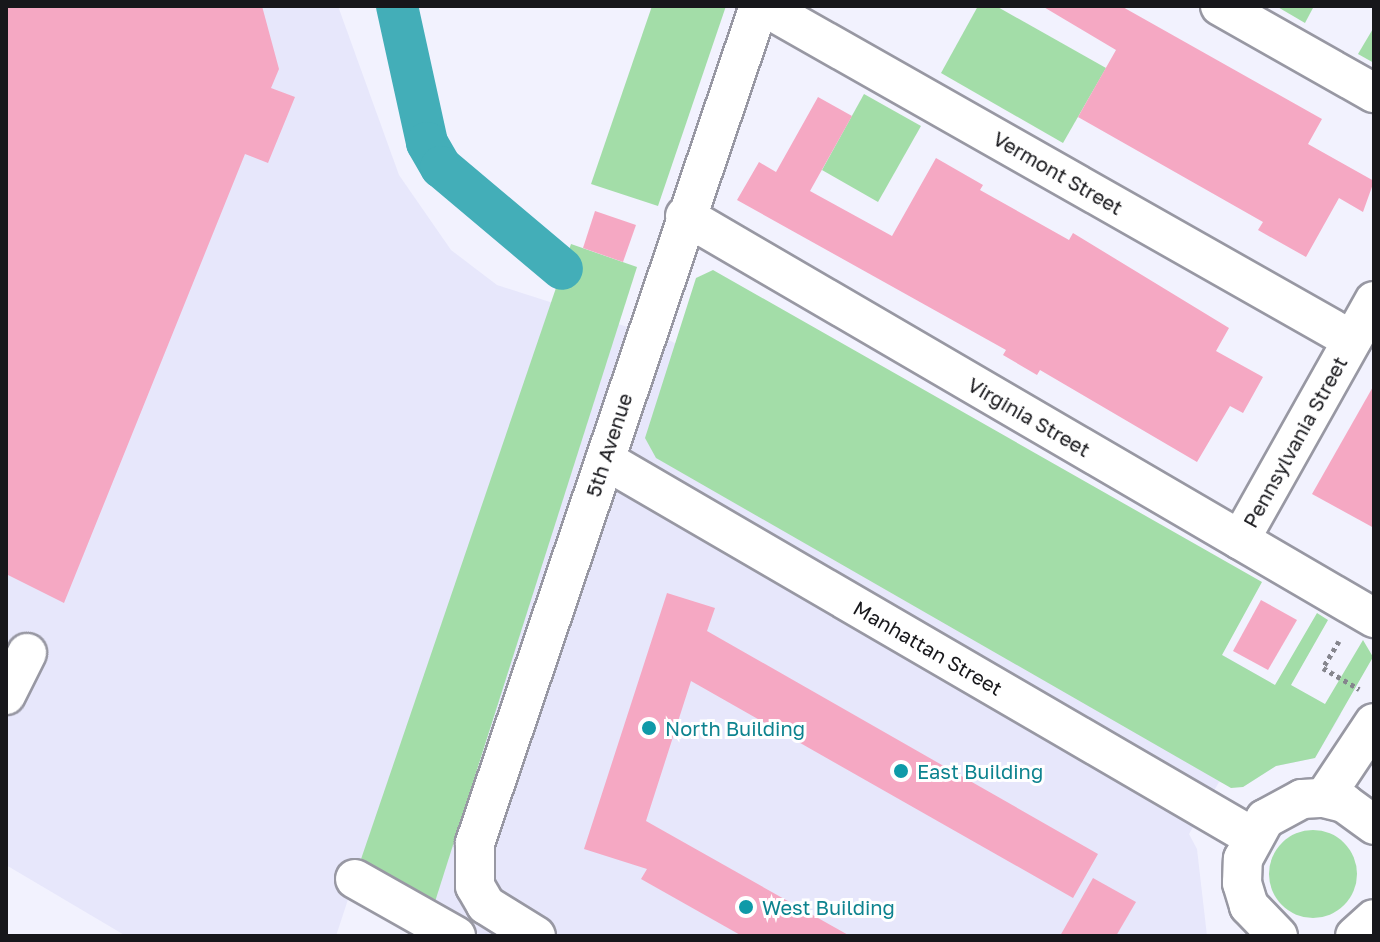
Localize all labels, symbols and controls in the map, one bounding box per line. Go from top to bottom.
street label: Vermont Street [989,126,1127,220]
street label: Pennsylvania Street [1238,352,1352,532]
street label: Virginia Street [964,372,1094,462]
street label: 5th Avenue [581,390,637,500]
street label: Manhattan Street [849,596,1007,700]
place label: North Building [665,716,805,740]
marker: North Building [640,719,658,737]
place label: East Building [917,759,1043,783]
marker: East Building [892,762,910,780]
place label: West Building [762,895,895,919]
marker: West Building [737,898,755,916]

